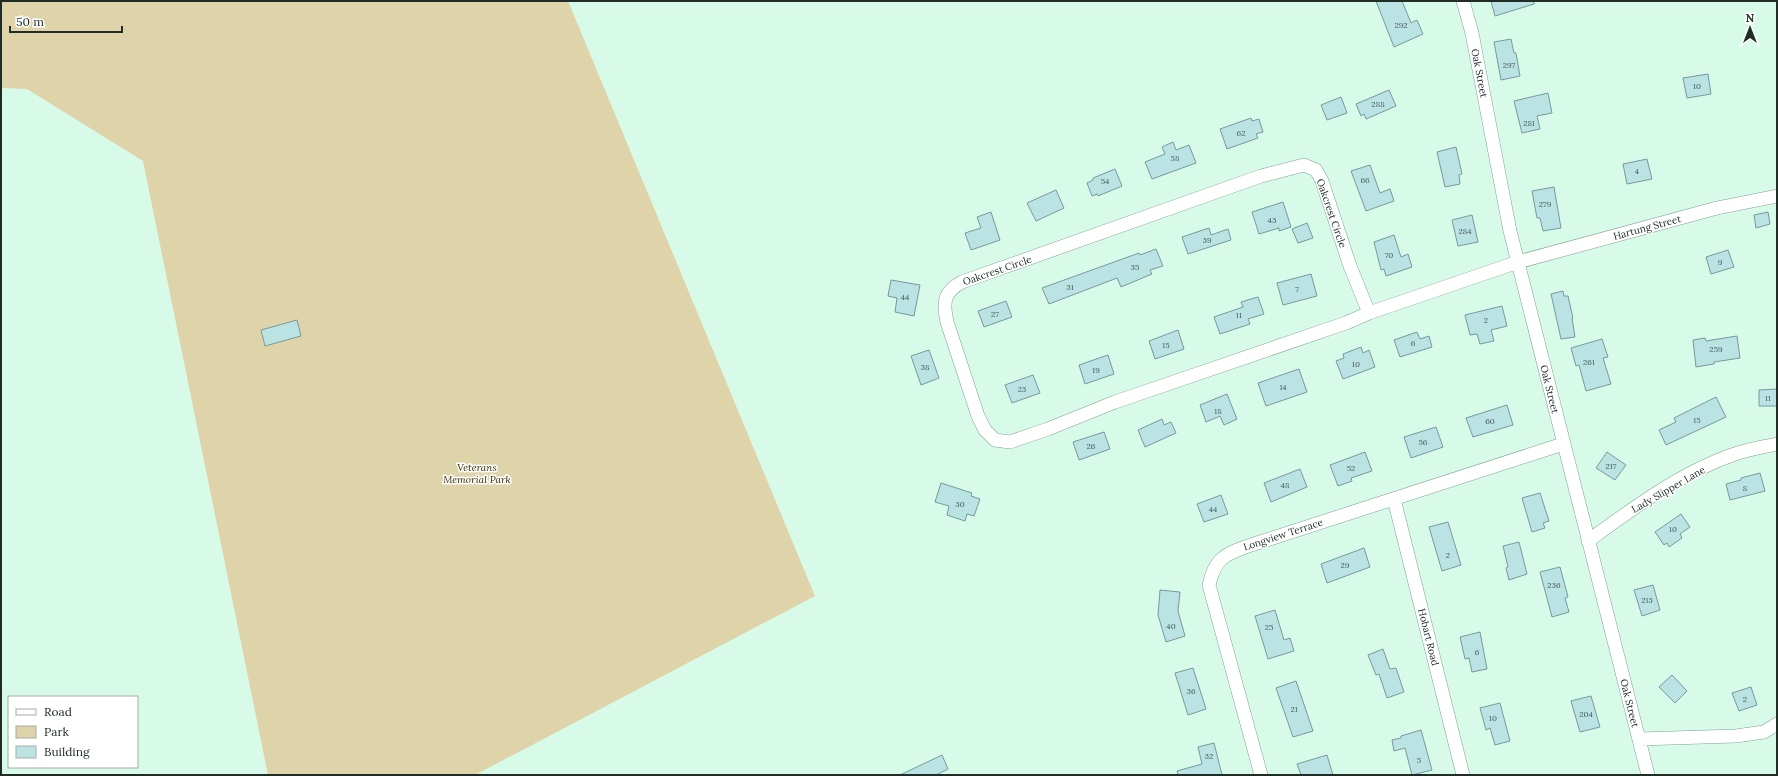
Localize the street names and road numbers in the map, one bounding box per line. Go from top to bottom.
street label: Oak Street [1468,48,1491,99]
street label: Oakcrest Circle [1314,177,1350,250]
street label: Hartung Street [1612,212,1683,243]
street label: Oakcrest Circle [961,252,1034,288]
street label: Oak Street [1537,364,1562,415]
street label: Lady Slipper Lane [1629,463,1708,516]
street label: Longview Terrace [1242,515,1325,553]
street label: Hobart Road [1415,607,1442,667]
street label: Oak Street [1617,678,1642,729]

